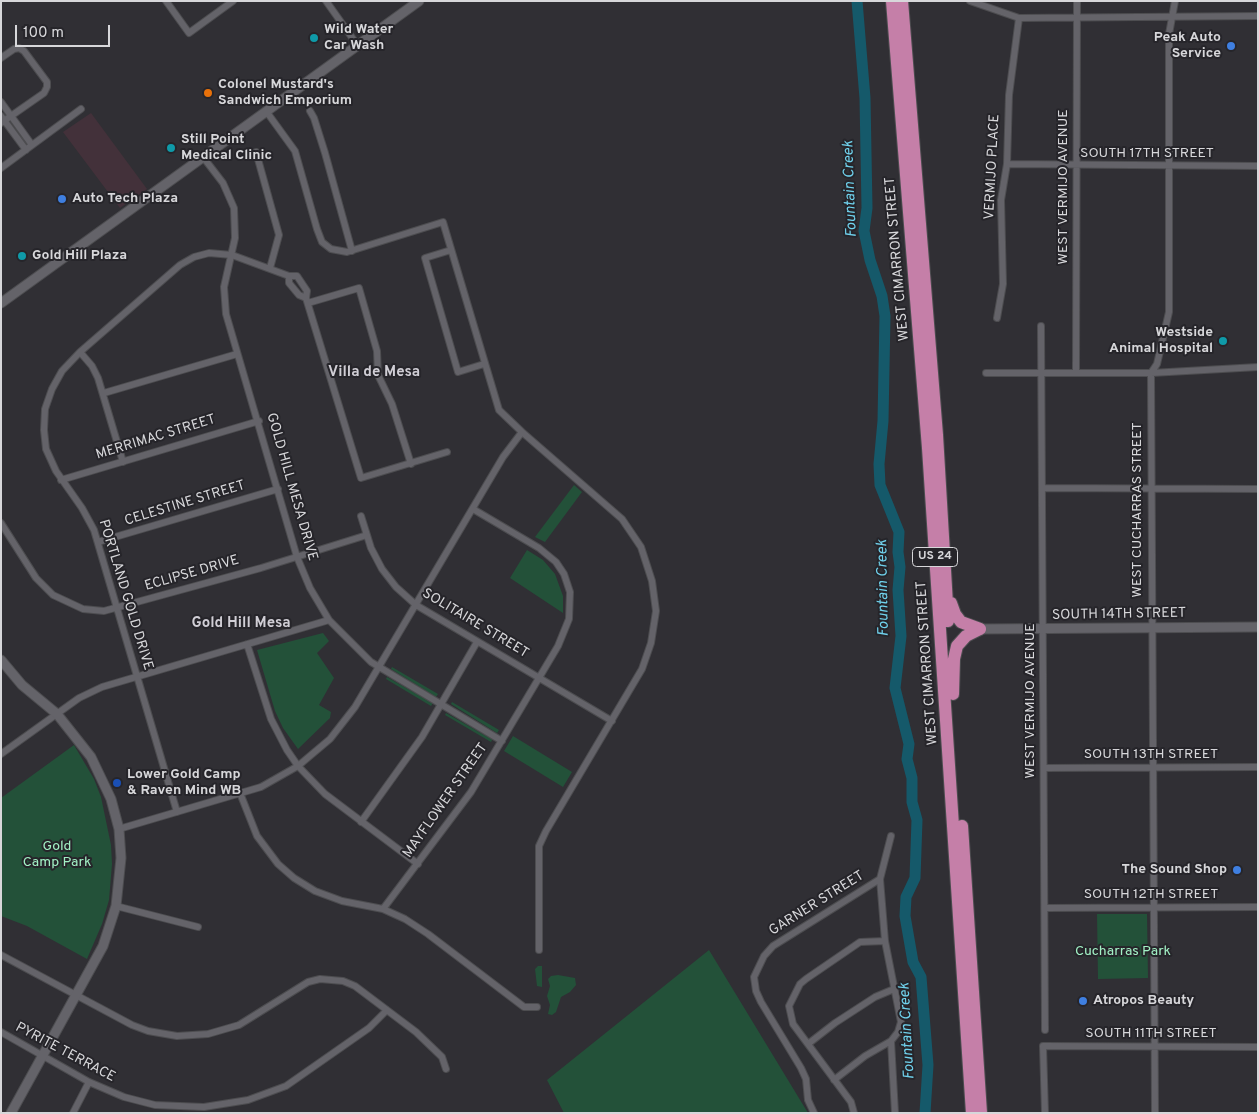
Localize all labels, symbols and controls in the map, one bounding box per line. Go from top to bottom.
scale bar [18,15,112,47]
place label: Wild Water Car Wash [324,22,393,54]
text: 100 m [23,24,64,43]
place label: Peak Auto Service [1154,30,1221,62]
marker: Wild Water Car Wash [308,32,320,44]
marker: Peak Auto Service [1225,40,1237,52]
place label: Colonel Mustard's Sandwich Emporium [218,77,352,110]
marker: Colonel Mustard's Sandwich Emporium [202,87,214,99]
street label: WEST VERMIJO AVENUE [1056,109,1072,265]
street label: VERMIJO PLACE [982,114,1004,220]
place label: Still Point Medical Clinic [181,132,272,164]
water label: Fountain Creek [840,140,862,238]
marker: Still Point Medical Clinic [165,142,177,154]
street label: SOUTH 17TH STREET [1080,146,1214,162]
street label: WEST CIMARRON STREET [882,176,914,342]
place label: Auto Tech Plaza [72,191,178,207]
marker: Auto Tech Plaza [56,193,68,205]
place label: Gold Hill Plaza [32,248,127,264]
marker: Gold Hill Plaza [16,250,28,262]
place label: Westside Animal Hospital [1109,325,1213,358]
marker: Westside Animal Hospital [1217,335,1229,347]
district label: Villa de Mesa [328,364,420,382]
street label: GOLD HILL MESA DRIVE [262,411,320,563]
street label: MERRIMAC STREET [94,412,218,464]
street label: WEST CUCHARRAS STREET [1130,422,1146,598]
street label: CELESTINE STREET [123,478,247,530]
street label: PORTLAND GOLD DRIVE [94,518,156,672]
water label: Fountain Creek [874,539,894,637]
road number: US 24 [912,548,958,566]
street label: ECLIPSE DRIVE [143,553,241,595]
street label: WEST CIMARRON STREET [914,580,942,746]
street label: SOLITAIRE STREET [419,586,531,662]
street label: SOUTH 14TH STREET [1052,605,1186,625]
district label: Gold Hill Mesa [192,615,290,633]
street label: WEST VERMIJO AVENUE [1023,623,1039,779]
street label: MAYFLOWER STREET [400,740,492,862]
street label: SOUTH 13TH STREET [1084,747,1218,763]
place label: Lower Gold Camp & Raven Mind WB [127,767,241,800]
marker: Lower Gold Camp & Raven Mind WB [111,777,123,789]
park label: Gold Camp Park [23,839,91,872]
place label: The Sound Shop [1122,862,1227,878]
marker: The Sound Shop [1231,864,1243,876]
street label: GARNER STREET [766,868,868,940]
street label: SOUTH 12TH STREET [1084,887,1218,903]
park label: Cucharras Park [1075,944,1171,960]
water label: Fountain Creek [896,982,920,1080]
place label: Atropos Beauty [1093,993,1194,1009]
marker: Atropos Beauty [1077,995,1089,1007]
street label: PYRITE TERRACE [12,1020,118,1086]
street label: SOUTH 11TH STREET [1085,1026,1217,1042]

